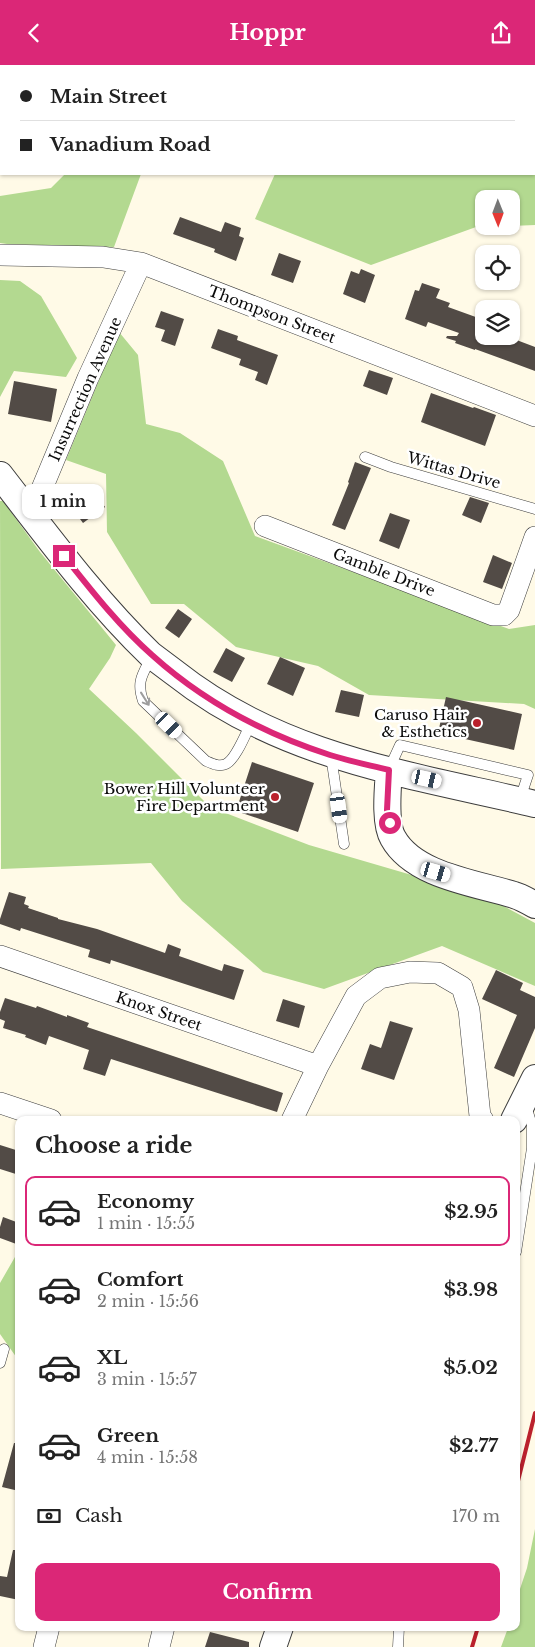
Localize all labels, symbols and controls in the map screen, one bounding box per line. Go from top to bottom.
icon: back [20,19,48,47]
text: Hoppr [229,19,306,46]
icon: share [487,19,515,47]
text: Main Street [50,85,167,108]
text: Vanadium Road [50,133,211,156]
north arrow [475,190,520,235]
map controls [475,190,520,345]
button: locate [475,245,520,290]
street label: Thompson Street [206,281,339,347]
button: layers [475,300,520,345]
street label: Insurrection Avenue [45,314,125,464]
street label: Wittas Drive [404,447,503,492]
callout: 1 min [23,483,105,519]
text: 1 min [40,491,86,511]
street label: Gamble Drive [330,544,438,600]
route end [53,545,75,567]
one-way arrow [140,692,150,706]
place label: Caruso Hair & Esthetics [374,705,468,741]
car [152,709,185,741]
marker: Caruso Hair & Esthetics [471,717,483,729]
car [410,768,443,790]
place label: Bower Hill Volunteer Fire Department [104,779,266,815]
marker: Bower Hill Volunteer Fire Department [269,791,281,803]
car [329,792,348,824]
route start [379,812,401,834]
car [419,861,452,883]
street label: Knox Street [113,987,205,1035]
text: Choose a ride [35,1132,192,1159]
icon: car [37,1189,82,1234]
text: Economy [97,1190,194,1213]
text: $2.95 [444,1200,498,1223]
text: 1 min · 15:55 [97,1213,195,1233]
icon: car [37,1267,82,1312]
text: Comfort [97,1268,184,1291]
text: $3.98 [444,1278,498,1301]
text: 2 min · 15:56 [97,1291,199,1311]
icon: car [37,1345,82,1390]
text: XL [97,1346,127,1369]
text: $5.02 [443,1356,498,1379]
text: 3 min · 15:57 [97,1369,197,1389]
icon: car [37,1423,82,1468]
text: Green [97,1424,159,1447]
text: $2.77 [449,1434,498,1457]
text: 4 min · 15:58 [97,1447,198,1467]
icon: cash [35,1502,63,1530]
text: Cash [75,1504,122,1527]
text: 170 m [452,1506,500,1526]
button: Confirm [35,1563,500,1621]

